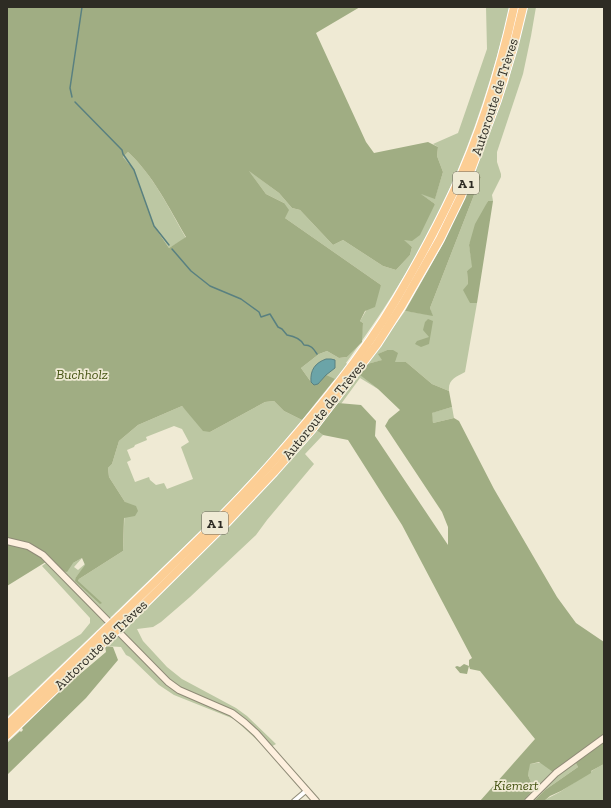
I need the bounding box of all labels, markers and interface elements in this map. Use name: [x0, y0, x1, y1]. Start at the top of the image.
street label: Autoroute de Trèves: [468, 36, 522, 158]
road number: A 1: [453, 172, 479, 194]
street label: Autoroute de Trèves: [279, 357, 369, 463]
park label: Buchholz: [56, 366, 108, 383]
road number: A 1: [202, 512, 228, 534]
street label: Autoroute de Trèves: [51, 596, 151, 694]
park label: Kiemert: [493, 777, 539, 794]

